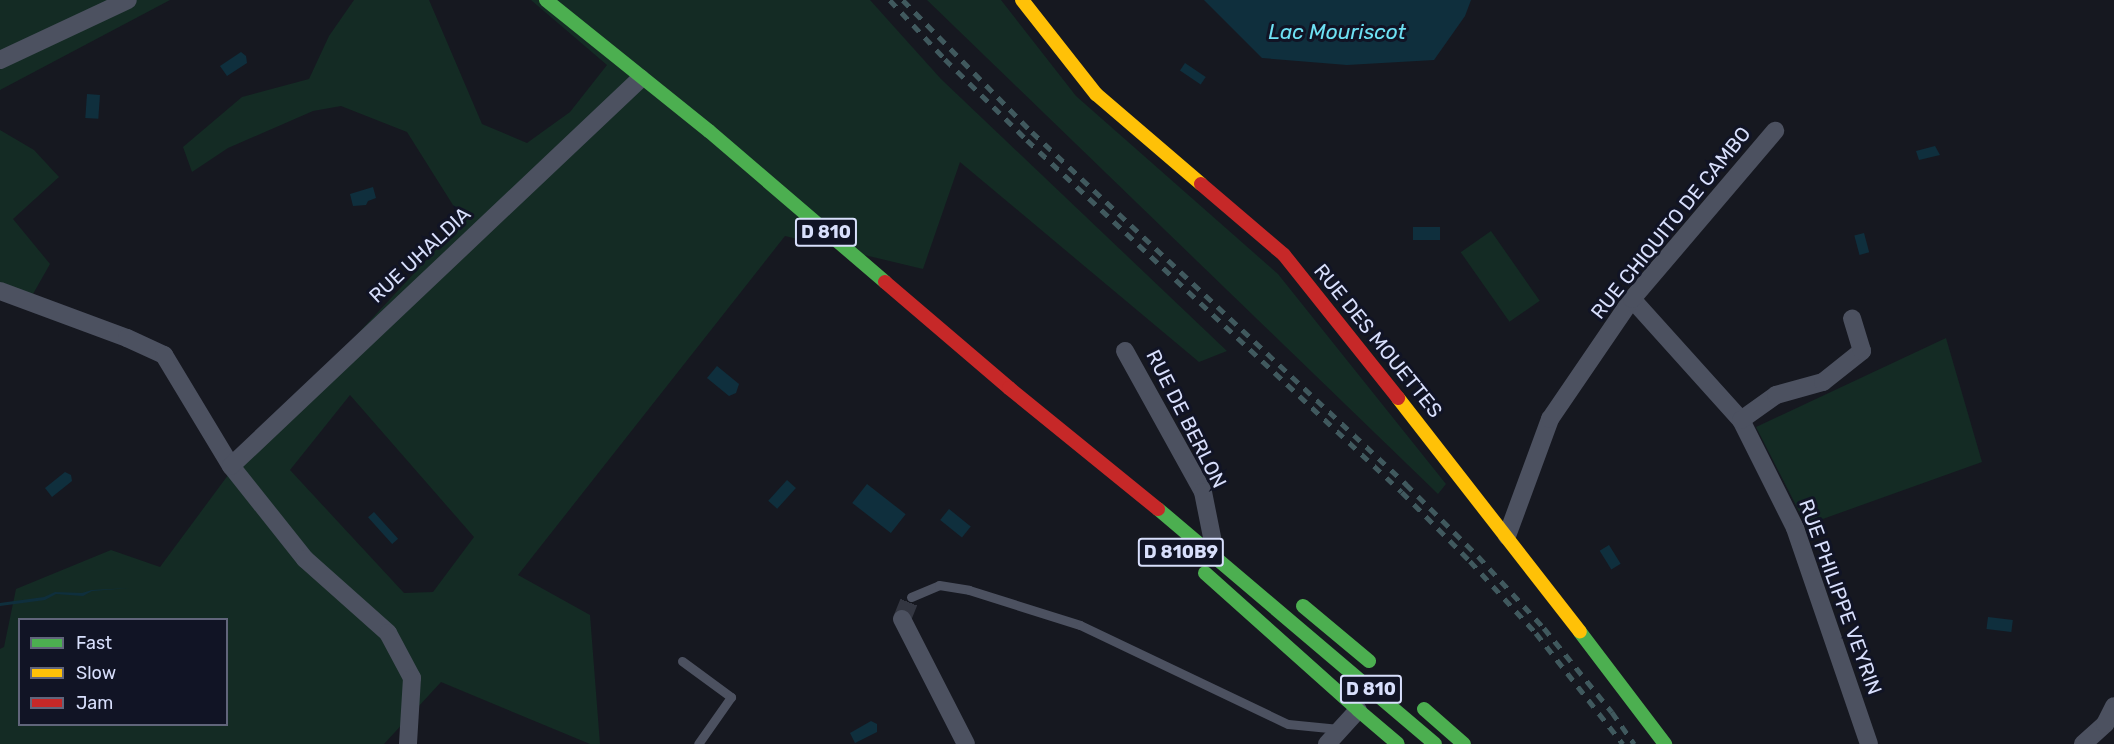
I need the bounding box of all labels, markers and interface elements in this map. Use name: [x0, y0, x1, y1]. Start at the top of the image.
water label: Lac Mouriscot: [1268, 19, 1406, 45]
street label: RUE CHIQUITO DE CAMBO: [1586, 122, 1756, 324]
street label: RUE UHALDIA: [364, 202, 476, 308]
road number: D 810: [794, 217, 858, 247]
street label: RUE DES MOUETTES: [1309, 259, 1447, 423]
street label: RUE DE BERLON: [1141, 346, 1231, 492]
street label: RUE PHILIPPE VEYRIN: [1793, 496, 1887, 698]
road number: D 810B9: [1138, 537, 1224, 567]
legend: [18, 618, 228, 726]
text: Fast: [76, 632, 112, 654]
text: Slow: [76, 662, 116, 684]
road number: D 810: [1340, 674, 1402, 704]
text: Jam: [76, 692, 113, 714]

